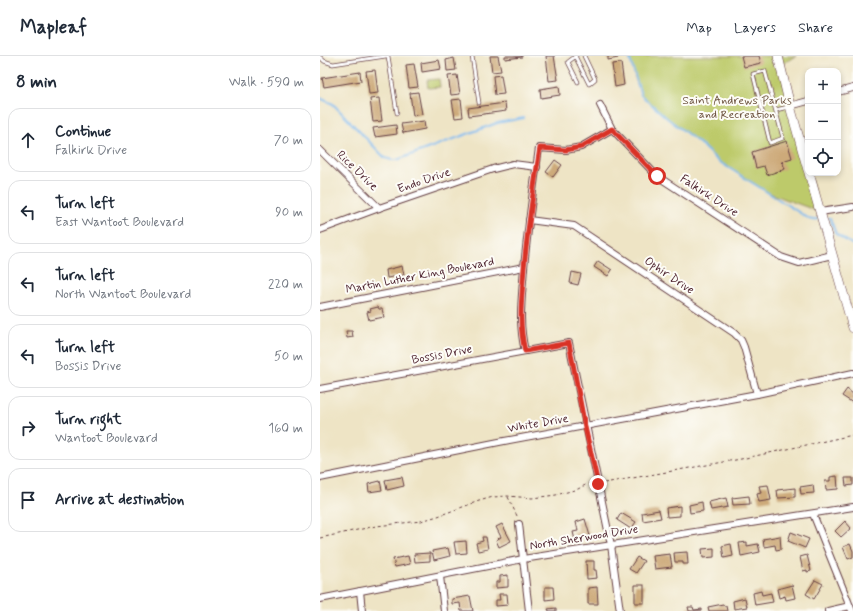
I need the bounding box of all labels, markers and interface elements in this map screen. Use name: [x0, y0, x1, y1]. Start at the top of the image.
text: Mapleaf: [20, 15, 87, 40]
text: Map: [686, 19, 712, 37]
text: Layers: [734, 19, 776, 37]
text: Share: [798, 19, 833, 37]
map controls: [805, 68, 841, 176]
button: +: [805, 68, 841, 104]
text: 8 min: [16, 71, 57, 93]
text: Walk · 590 m: [229, 74, 304, 91]
park label: Saint Andrews Parks and Recreation: [682, 93, 792, 123]
button: −: [805, 104, 841, 140]
text: Continue: [55, 122, 111, 142]
icon: ahead: [17, 129, 39, 151]
text: 70 m: [274, 132, 303, 149]
button: locate: [805, 140, 841, 176]
text: Falkirk Drive: [55, 142, 127, 159]
street label: Rice Drive: [333, 147, 381, 195]
street label: Endo Drive: [395, 164, 453, 198]
route start: [648, 167, 666, 185]
street label: Falkirk Drive: [677, 171, 741, 221]
text: Turn left: [55, 194, 115, 214]
icon: left: [17, 201, 39, 223]
text: 90 m: [275, 204, 303, 221]
text: East Wantoot Boulevard: [55, 214, 184, 231]
street label: Ophir Drive: [641, 253, 697, 299]
street label: Martin Luther King Boulevard: [344, 254, 496, 298]
text: Turn left: [55, 266, 115, 286]
icon: left: [17, 273, 39, 295]
text: 220 m: [268, 276, 303, 293]
text: North Wantoot Boulevard: [55, 286, 191, 303]
text: Turn left: [55, 338, 115, 358]
street label: Bossis Drive: [410, 341, 474, 369]
icon: left: [17, 345, 39, 367]
text: 50 m: [274, 348, 303, 365]
text: Bossis Drive: [55, 358, 121, 375]
text: Turn right: [55, 410, 122, 430]
street label: White Drive: [506, 411, 570, 437]
icon: right: [17, 417, 39, 439]
text: 160 m: [268, 420, 303, 437]
text: Wantoot Boulevard: [55, 430, 158, 447]
route end: [589, 475, 607, 493]
icon: arrive: [17, 489, 39, 511]
text: Arrive at destination: [55, 490, 184, 510]
street label: North Sherwood Drive: [529, 522, 639, 554]

